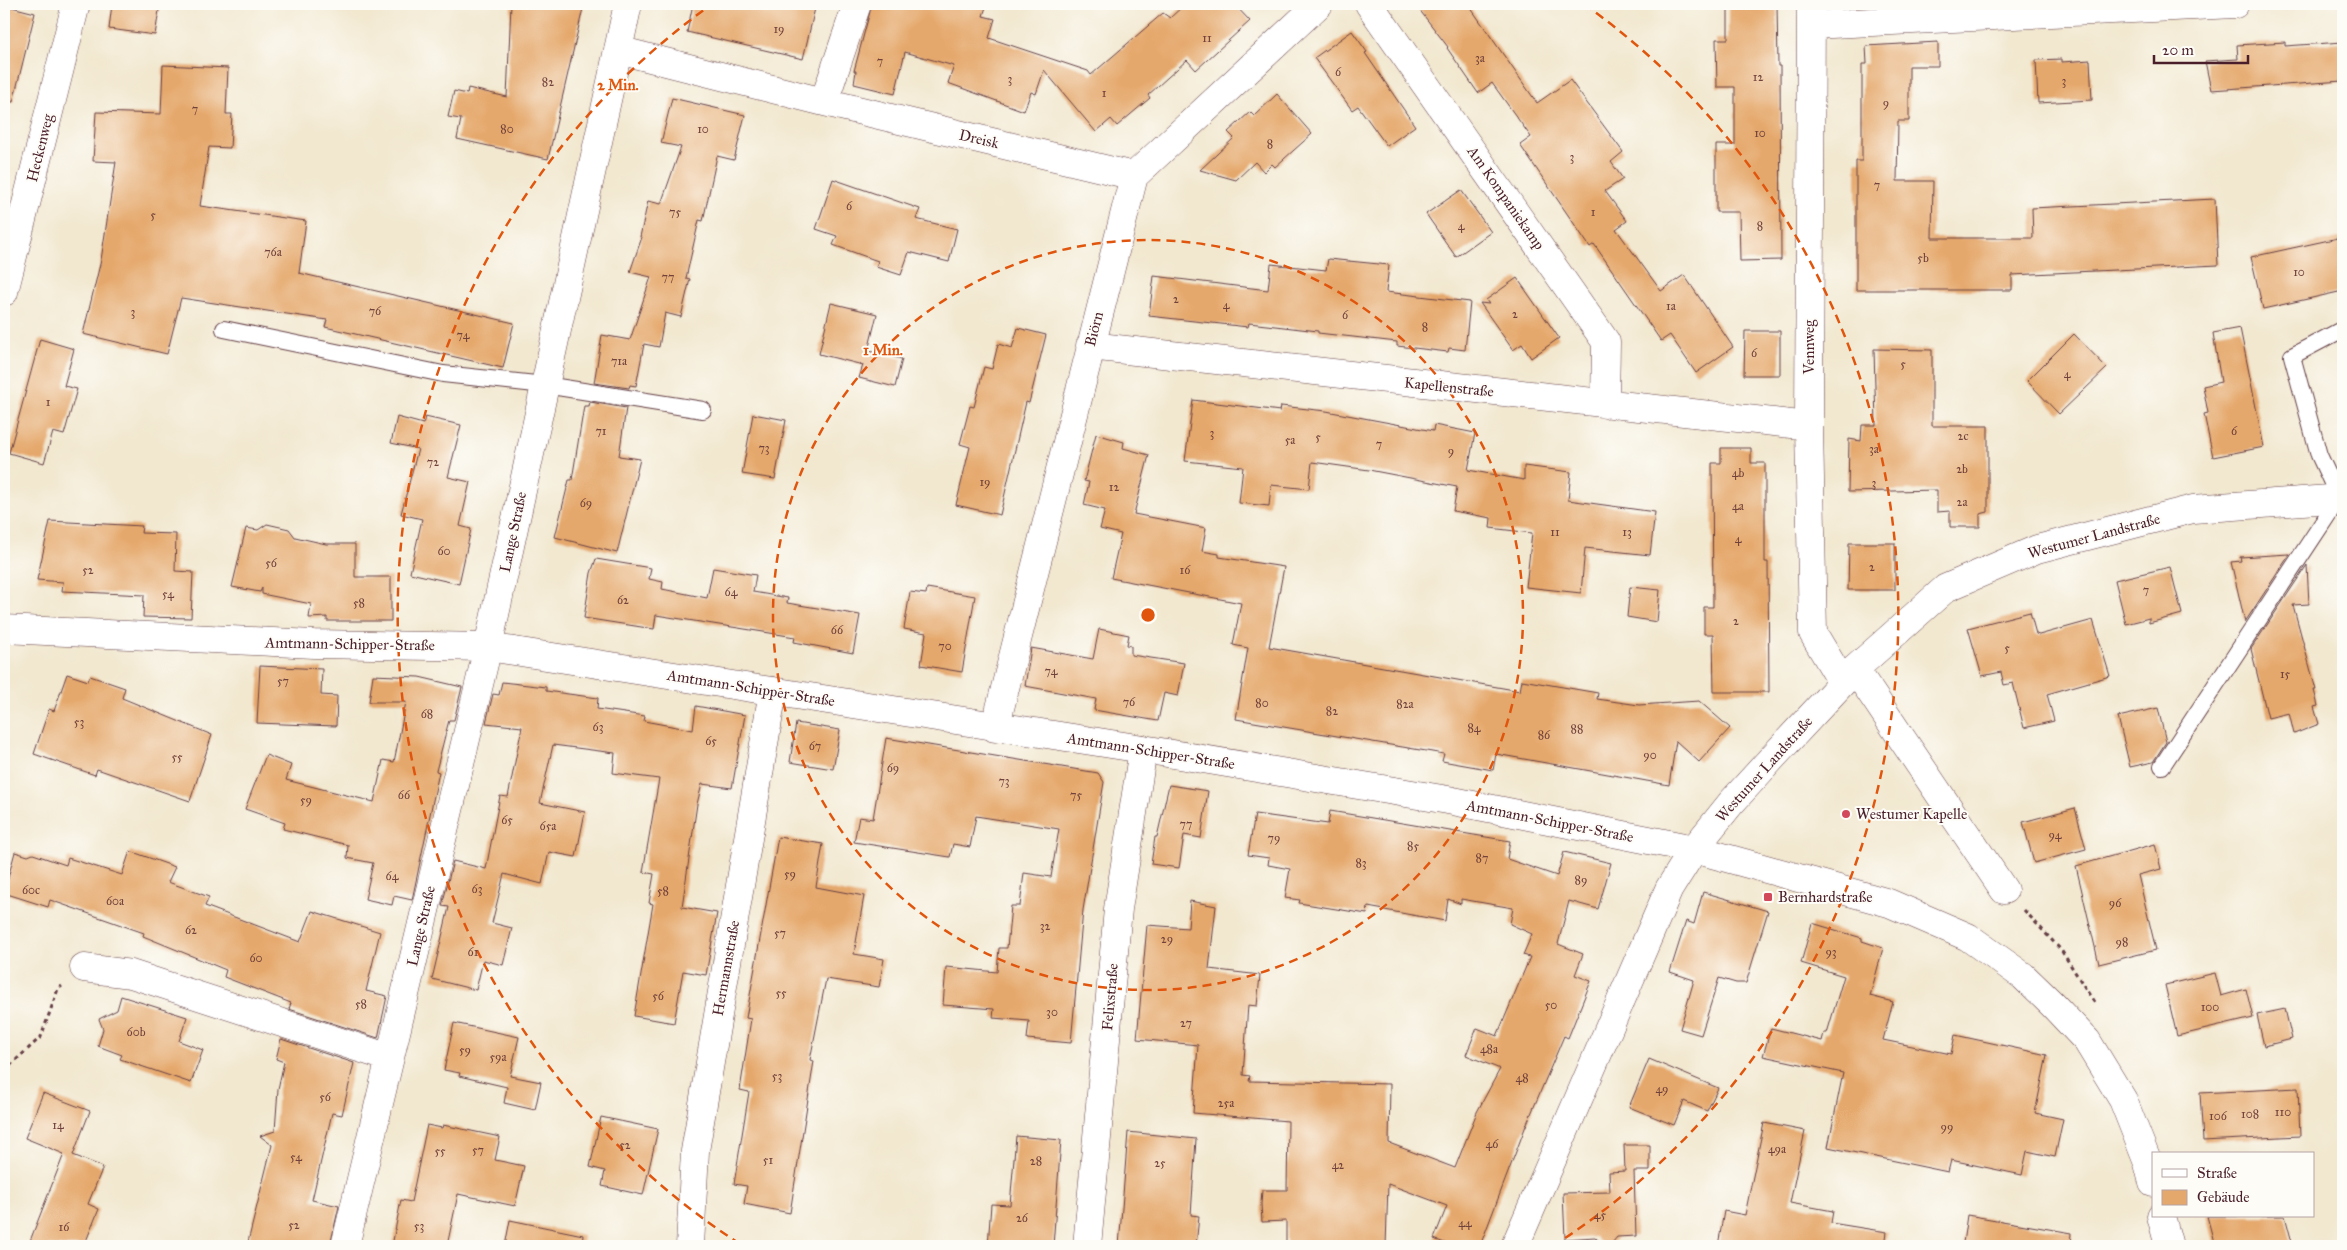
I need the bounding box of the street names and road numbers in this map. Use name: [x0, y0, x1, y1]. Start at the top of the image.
street label: Heckenweg: [23, 111, 57, 184]
street label: Dreisk: [957, 126, 1001, 152]
street label: Am Kompaniekamp: [1463, 142, 1548, 253]
street label: Biörn: [1081, 310, 1107, 348]
street label: Vennweg: [1800, 319, 1818, 375]
street label: Kapellenstraße: [1403, 373, 1495, 401]
street label: Lange Straße: [496, 490, 530, 574]
street label: Westumer Landstraße: [2026, 510, 2162, 562]
street label: Amtmann-Schipper-Straße: [264, 634, 435, 654]
street label: Amtmann-Schipper-Straße: [665, 666, 836, 710]
street label: Westumer Landstraße: [1712, 712, 1816, 826]
street label: Amtmann-Schipper-Straße: [1065, 729, 1236, 773]
street label: Amtmann-Schipper-Straße: [1464, 796, 1635, 846]
street label: Lange Straße: [403, 884, 439, 968]
street label: Hermannstraße: [709, 919, 743, 1017]
street label: Felixstraße: [1098, 963, 1122, 1031]

